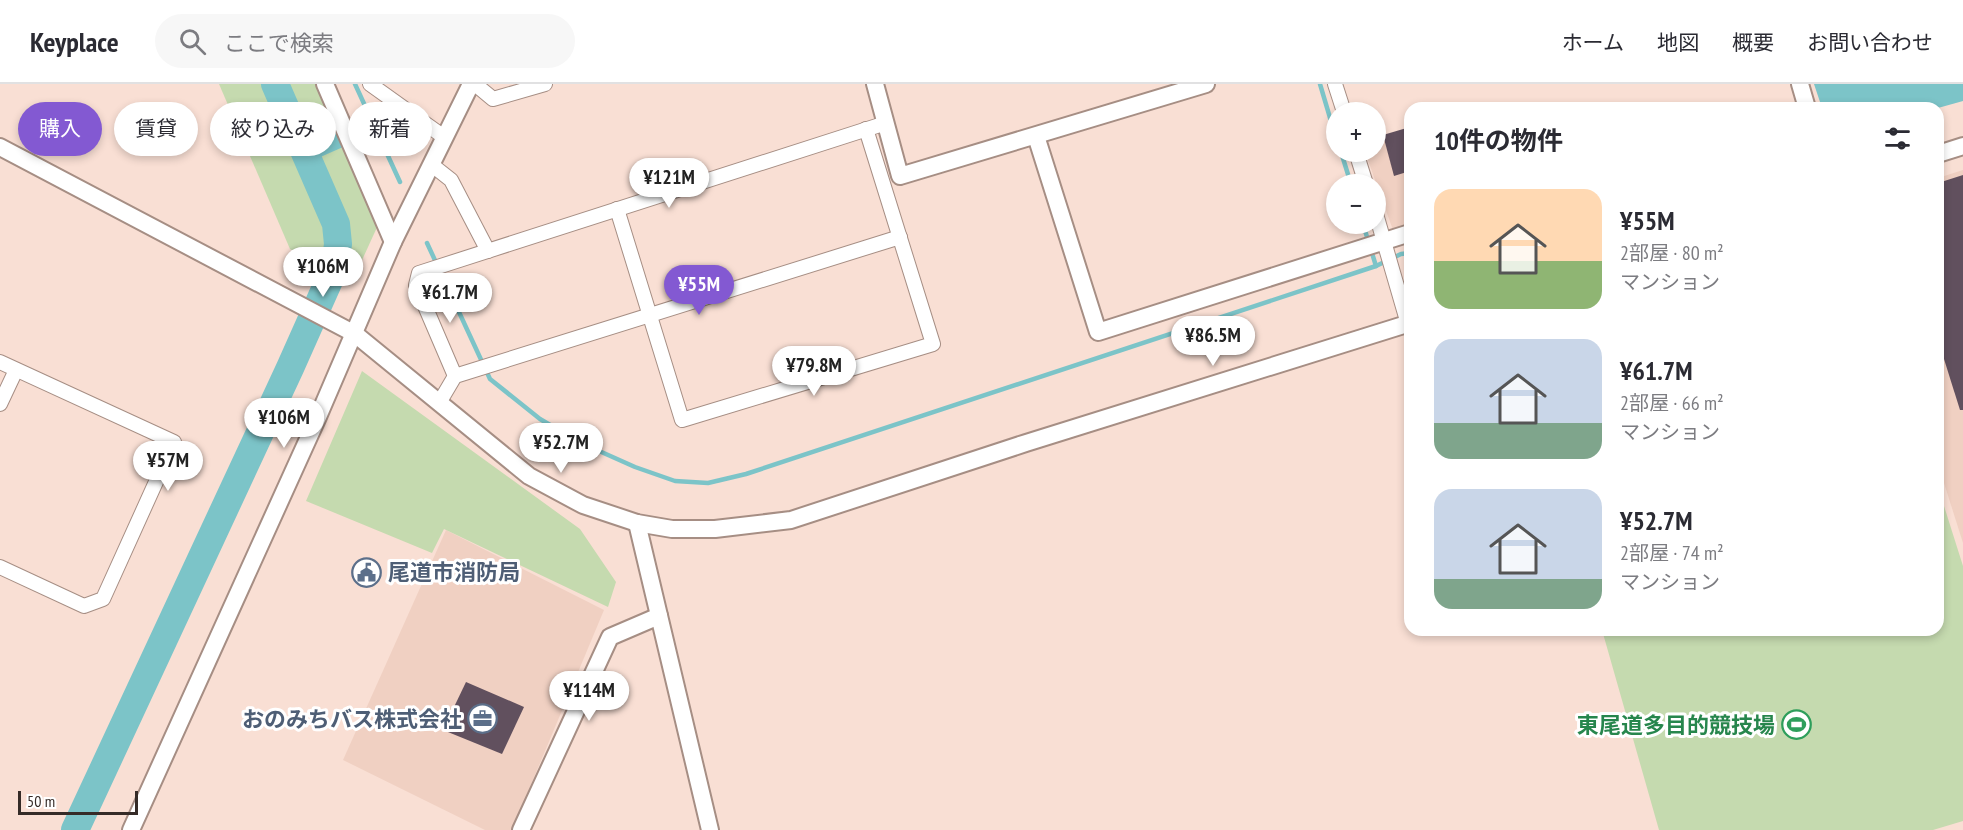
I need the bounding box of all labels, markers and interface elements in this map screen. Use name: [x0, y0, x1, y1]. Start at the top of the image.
search box: [155, 14, 575, 68]
text: Keyplace: [30, 23, 119, 60]
icon: search: [176, 25, 209, 58]
text: ここで検索: [224, 29, 334, 57]
text: ホーム: [1562, 29, 1624, 56]
text: 地図: [1657, 29, 1699, 56]
text: 概要: [1732, 29, 1774, 56]
text: お問い合わせ: [1807, 29, 1933, 56]
chip: 購入: [18, 102, 102, 156]
chip: 賃貸: [114, 102, 198, 156]
chip: 絞り込み: [210, 102, 336, 156]
chip: 新着: [348, 102, 432, 156]
map controls: [1326, 102, 1386, 234]
button: +: [1326, 102, 1386, 162]
icon: filters: [1881, 122, 1914, 155]
text: 10件の物件: [1434, 124, 1563, 157]
pin: ¥121M: [627, 158, 711, 209]
text: ¥121M: [643, 164, 695, 190]
button: −: [1326, 174, 1386, 234]
text: ¥55M: [1620, 204, 1675, 237]
icon: home: [1482, 213, 1554, 285]
text: 2部屋 · 80 m²: [1620, 240, 1724, 266]
pin: ¥106M: [281, 247, 365, 298]
text: ¥106M: [297, 253, 349, 279]
pin: ¥55M: [663, 265, 735, 316]
text: マンション: [1620, 269, 1720, 295]
text: ¥55M: [678, 271, 720, 297]
pin: ¥61.7M: [401, 273, 499, 324]
text: ¥61.7M: [422, 279, 478, 305]
pin: ¥86.5M: [1164, 316, 1262, 367]
text: ¥86.5M: [1185, 322, 1241, 348]
pin: ¥79.8M: [765, 346, 863, 397]
text: ¥79.8M: [786, 352, 842, 378]
text: ¥61.7M: [1620, 354, 1693, 387]
icon: home: [1482, 363, 1554, 435]
text: 2部屋 · 66 m²: [1620, 390, 1724, 416]
pin: ¥106M: [242, 398, 326, 449]
text: ¥106M: [258, 404, 310, 430]
text: マンション: [1620, 419, 1720, 445]
pin: ¥52.7M: [512, 423, 610, 474]
text: ¥52.7M: [533, 429, 589, 455]
pin: ¥57M: [132, 441, 204, 492]
text: ¥57M: [147, 447, 189, 473]
text: ¥52.7M: [1620, 504, 1693, 537]
icon: home: [1482, 513, 1554, 585]
text: 2部屋 · 74 m²: [1620, 540, 1724, 566]
public building icon: 尾道市消防局: [351, 556, 383, 588]
place label: 尾道市消防局: [388, 558, 520, 586]
text: マンション: [1620, 569, 1720, 595]
pin: ¥114M: [547, 671, 631, 722]
text: ¥114M: [563, 677, 615, 703]
office icon: おのみちバス株式会社: [467, 703, 499, 735]
place label: おのみちバス株式会社: [242, 705, 462, 733]
sports icon: 東尾道多目的競技場: [1780, 709, 1812, 741]
place label: 東尾道多目的競技場: [1577, 711, 1775, 739]
scale bar: [18, 788, 138, 816]
text: 50 m: [27, 791, 55, 811]

